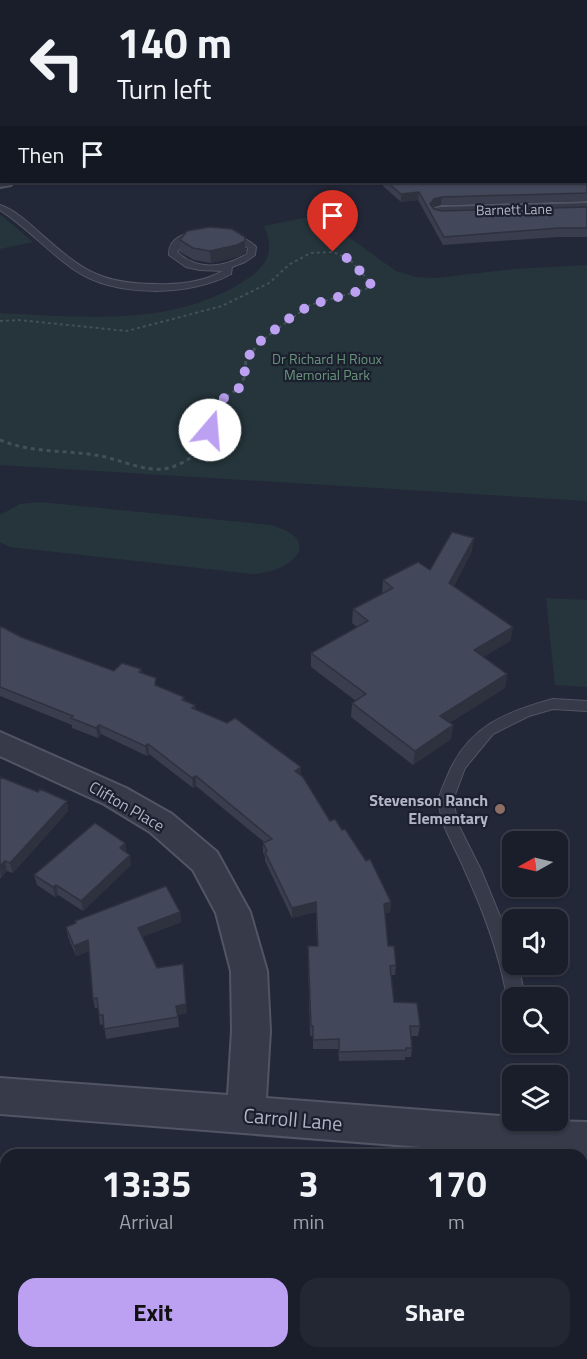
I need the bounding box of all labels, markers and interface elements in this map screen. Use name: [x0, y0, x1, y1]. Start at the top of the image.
text: 140 m: [117, 10, 232, 74]
icon: left: [18, 24, 96, 102]
text: Turn left: [117, 68, 211, 109]
text: Then: [18, 138, 64, 172]
icon: arrive: [76, 138, 109, 171]
pin: [307, 190, 358, 252]
street label: Barnett Lane: [476, 198, 552, 220]
icon: arrive: [316, 199, 349, 232]
park label: Dr Richard H Rioux Memorial Park: [272, 348, 383, 385]
position arrow: [178, 398, 242, 462]
street label: Clifton Place: [85, 775, 169, 837]
place label: Stevenson Ranch Elementary: [369, 788, 488, 830]
marker: Stevenson Ranch Elementary: [493, 802, 507, 816]
north arrow: [502, 831, 568, 897]
map controls: [502, 831, 568, 1131]
button: sound: [502, 909, 568, 975]
button: search: [502, 987, 568, 1053]
button: layers: [502, 1065, 568, 1131]
street label: Carroll Lane: [242, 1099, 344, 1139]
text: 13:35: [101, 1156, 191, 1211]
text: 3: [299, 1156, 319, 1211]
text: 170: [426, 1156, 487, 1211]
text: Arrival: [119, 1206, 174, 1237]
text: min: [293, 1206, 325, 1237]
text: m: [448, 1206, 465, 1237]
button: Exit: [18, 1278, 288, 1347]
button: Share: [300, 1278, 570, 1347]

